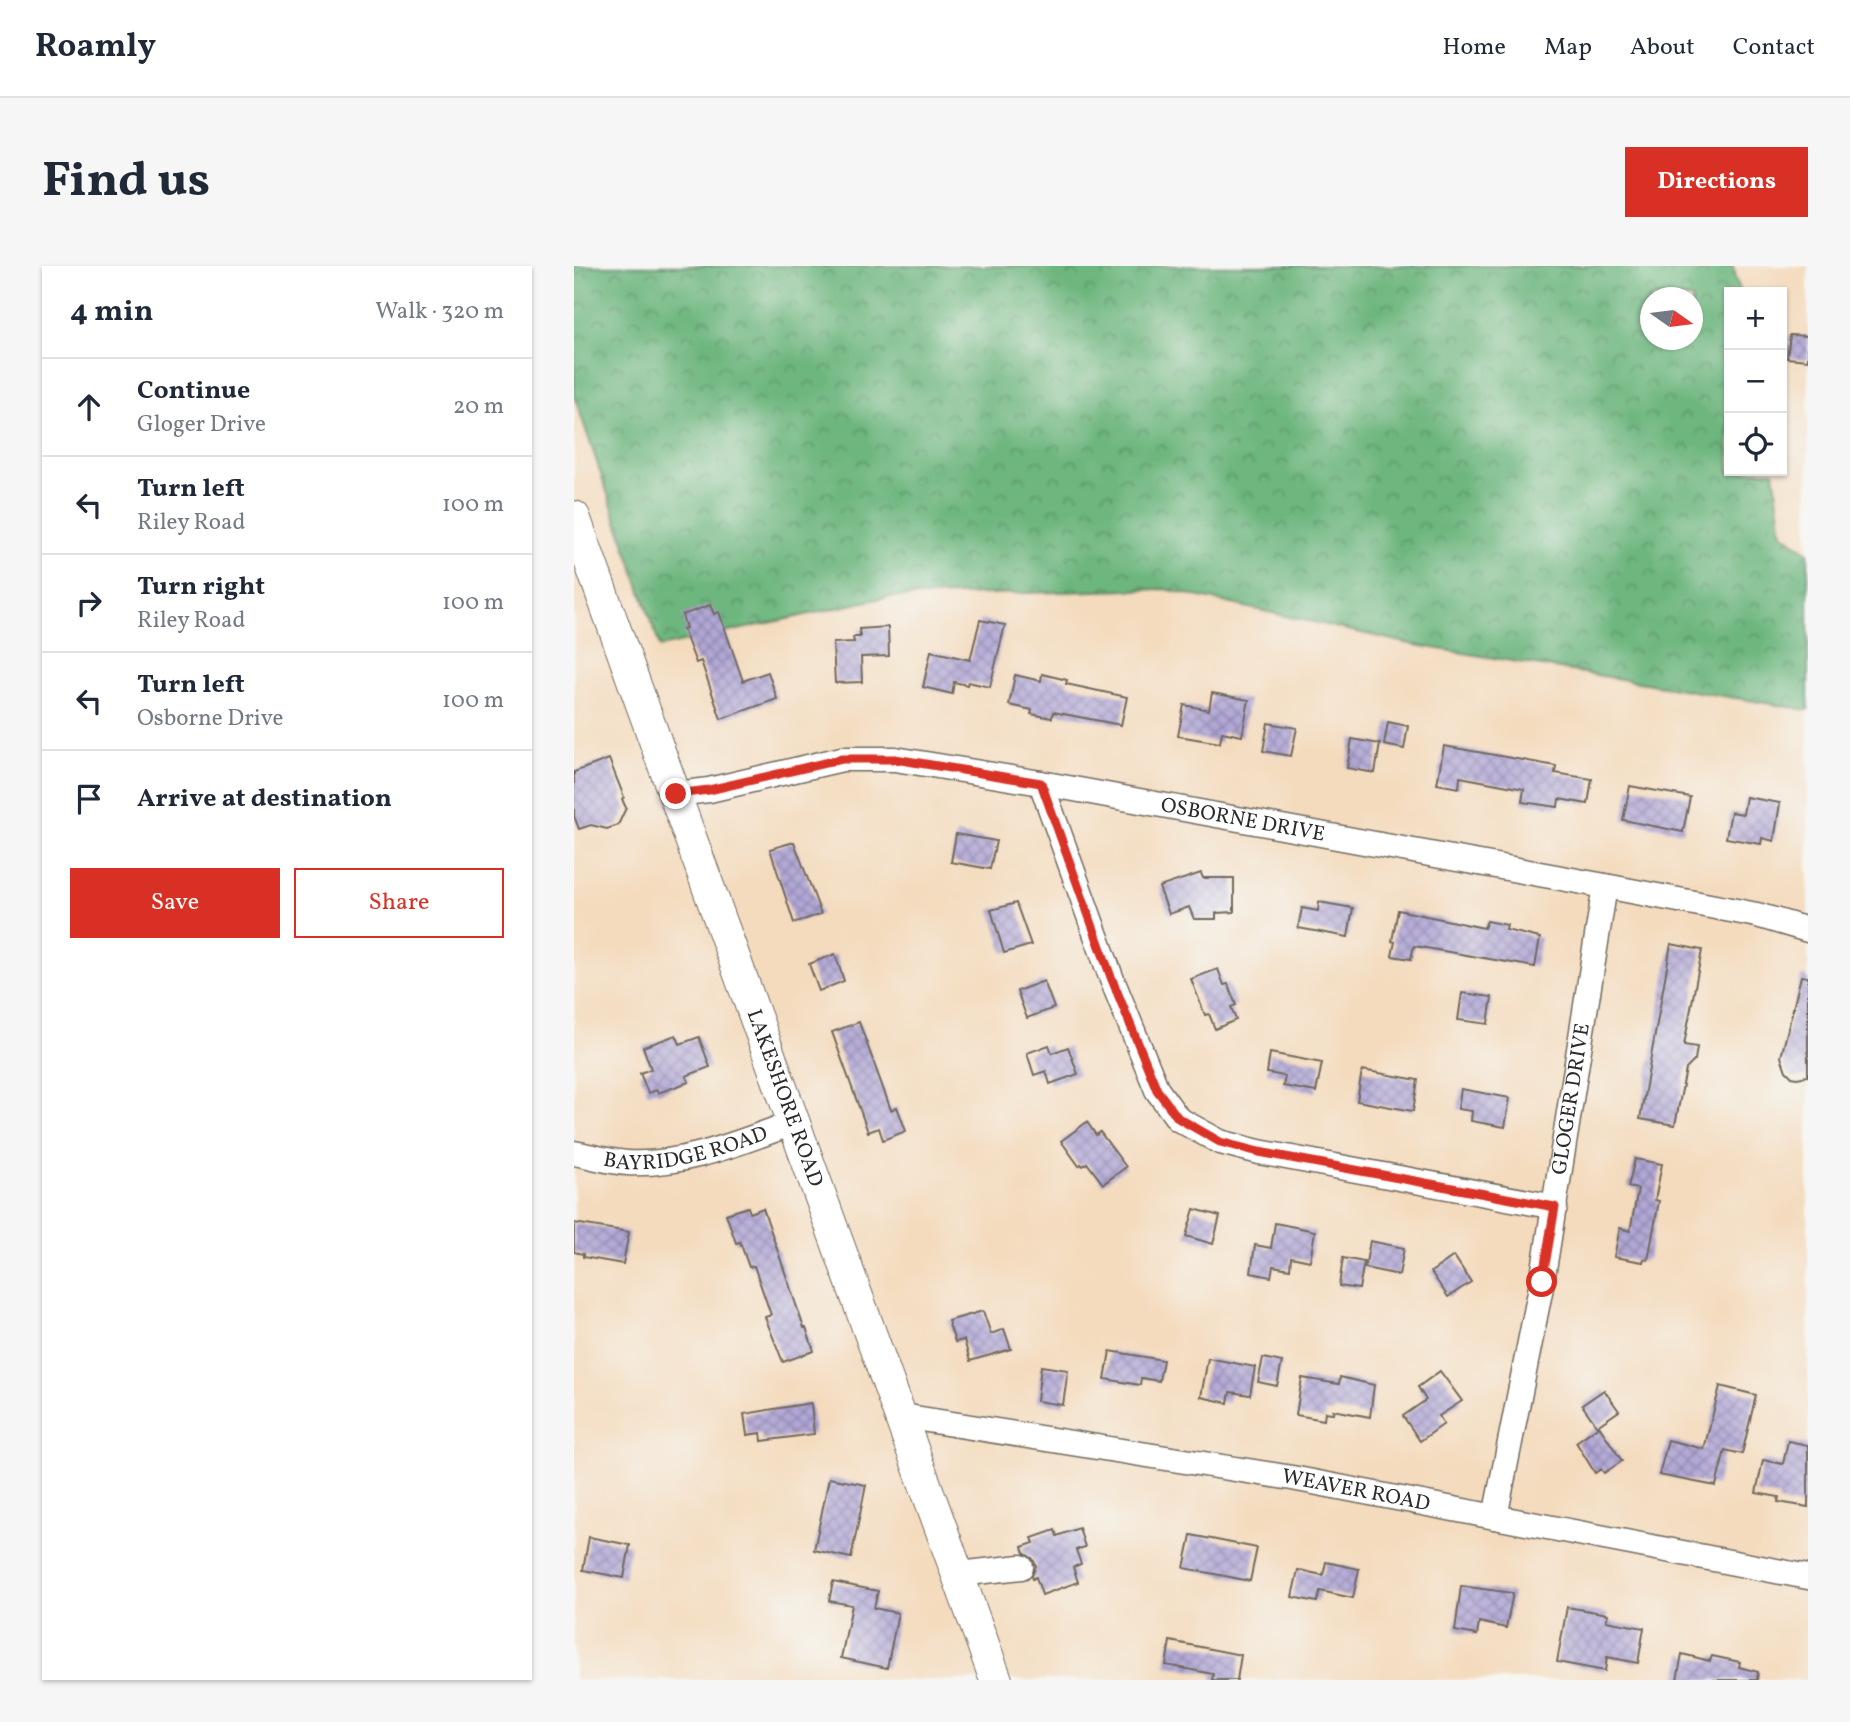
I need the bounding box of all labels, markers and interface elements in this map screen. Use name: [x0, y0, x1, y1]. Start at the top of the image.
text: Roamly: [35, 25, 156, 71]
text: Home: [1442, 31, 1506, 65]
text: Map: [1544, 31, 1592, 65]
text: About: [1630, 31, 1695, 65]
text: Contact: [1733, 31, 1815, 65]
button: Directions: [1625, 147, 1808, 217]
text: Find us: [42, 148, 210, 217]
north arrow: [1640, 287, 1703, 350]
map controls: [1724, 287, 1787, 476]
button: +: [1724, 287, 1787, 350]
text: 4 min: [70, 291, 154, 333]
text: Walk · 320 m: [375, 296, 504, 328]
button: −: [1724, 350, 1787, 413]
text: Continue: [137, 373, 250, 409]
icon: ahead: [70, 388, 108, 426]
text: 20 m: [453, 391, 504, 423]
text: Gloger Drive: [137, 409, 266, 441]
button: locate: [1724, 413, 1787, 476]
text: Turn left: [137, 471, 245, 507]
icon: left: [70, 486, 108, 524]
text: 100 m: [442, 489, 504, 521]
text: Riley Road: [137, 507, 246, 539]
text: Turn right: [137, 569, 265, 605]
icon: right: [70, 584, 108, 622]
text: 100 m: [442, 587, 504, 619]
text: Riley Road: [137, 605, 246, 637]
text: Turn left: [137, 667, 245, 703]
icon: left: [70, 682, 108, 720]
text: 100 m: [442, 685, 504, 717]
text: Osborne Drive: [137, 703, 284, 735]
route end: [660, 778, 691, 809]
icon: arrive: [70, 780, 108, 818]
text: Arrive at destination: [137, 781, 392, 817]
street label: OSBORNE DRIVE: [1158, 791, 1327, 849]
button: Save: [70, 868, 280, 938]
button: Share: [294, 868, 504, 938]
street label: LAKESHORE ROAD: [739, 1005, 830, 1191]
street label: GLOGER DRIVE: [1545, 1021, 1597, 1177]
street label: BAYRIDGE ROAD: [601, 1119, 772, 1178]
route start: [1526, 1266, 1557, 1297]
street label: WEAVER ROAD: [1279, 1462, 1432, 1519]

